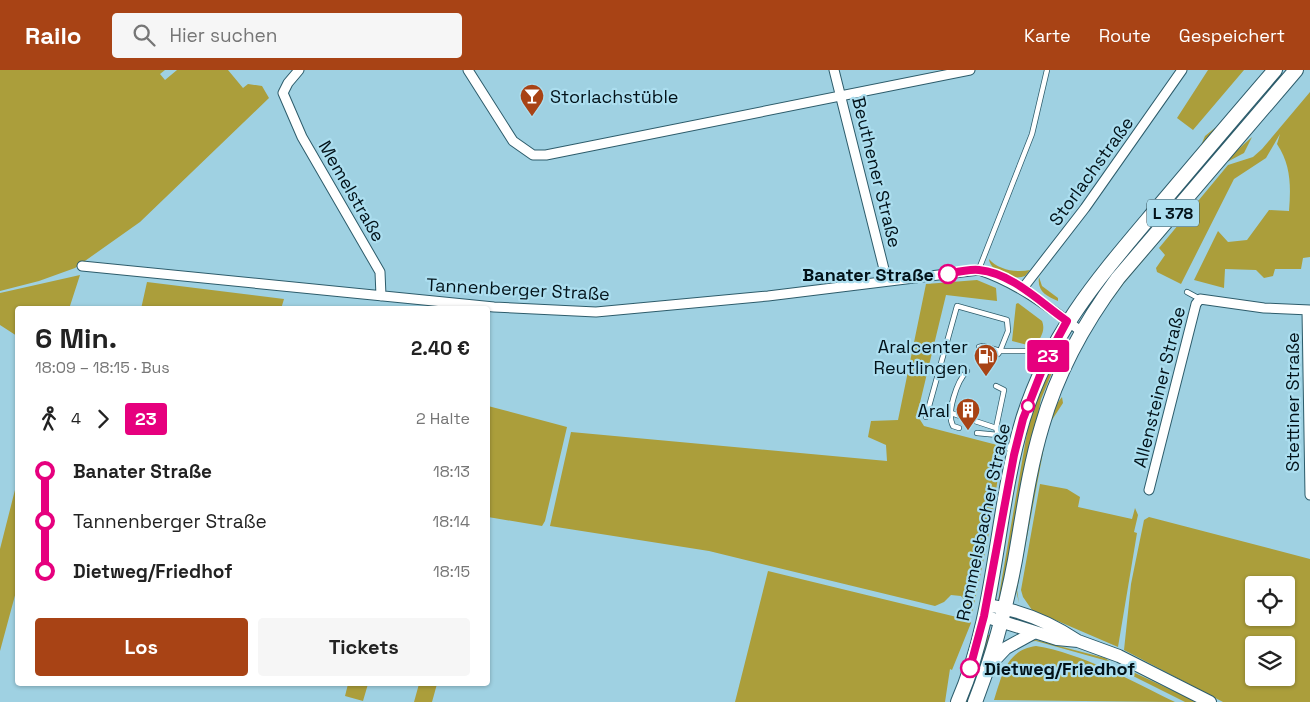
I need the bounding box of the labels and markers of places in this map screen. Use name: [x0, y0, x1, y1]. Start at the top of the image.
bar icon: Storlachstüble: [519, 83, 545, 117]
place label: Storlachstüble: [550, 85, 678, 108]
place label: Banater Straße: [802, 263, 934, 286]
marker: Banater Straße: [938, 264, 958, 284]
place label: Aralcenter Reutlingen: [874, 335, 968, 379]
fuel station icon: Aralcenter Reutlingen: [973, 343, 999, 377]
building icon: Aral: [955, 397, 981, 431]
place label: Aral: [917, 399, 950, 422]
unlabelled marker: [1021, 399, 1035, 413]
place label: Dietweg/Friedhof: [984, 657, 1135, 680]
marker: Dietweg/Friedhof: [960, 658, 980, 678]

